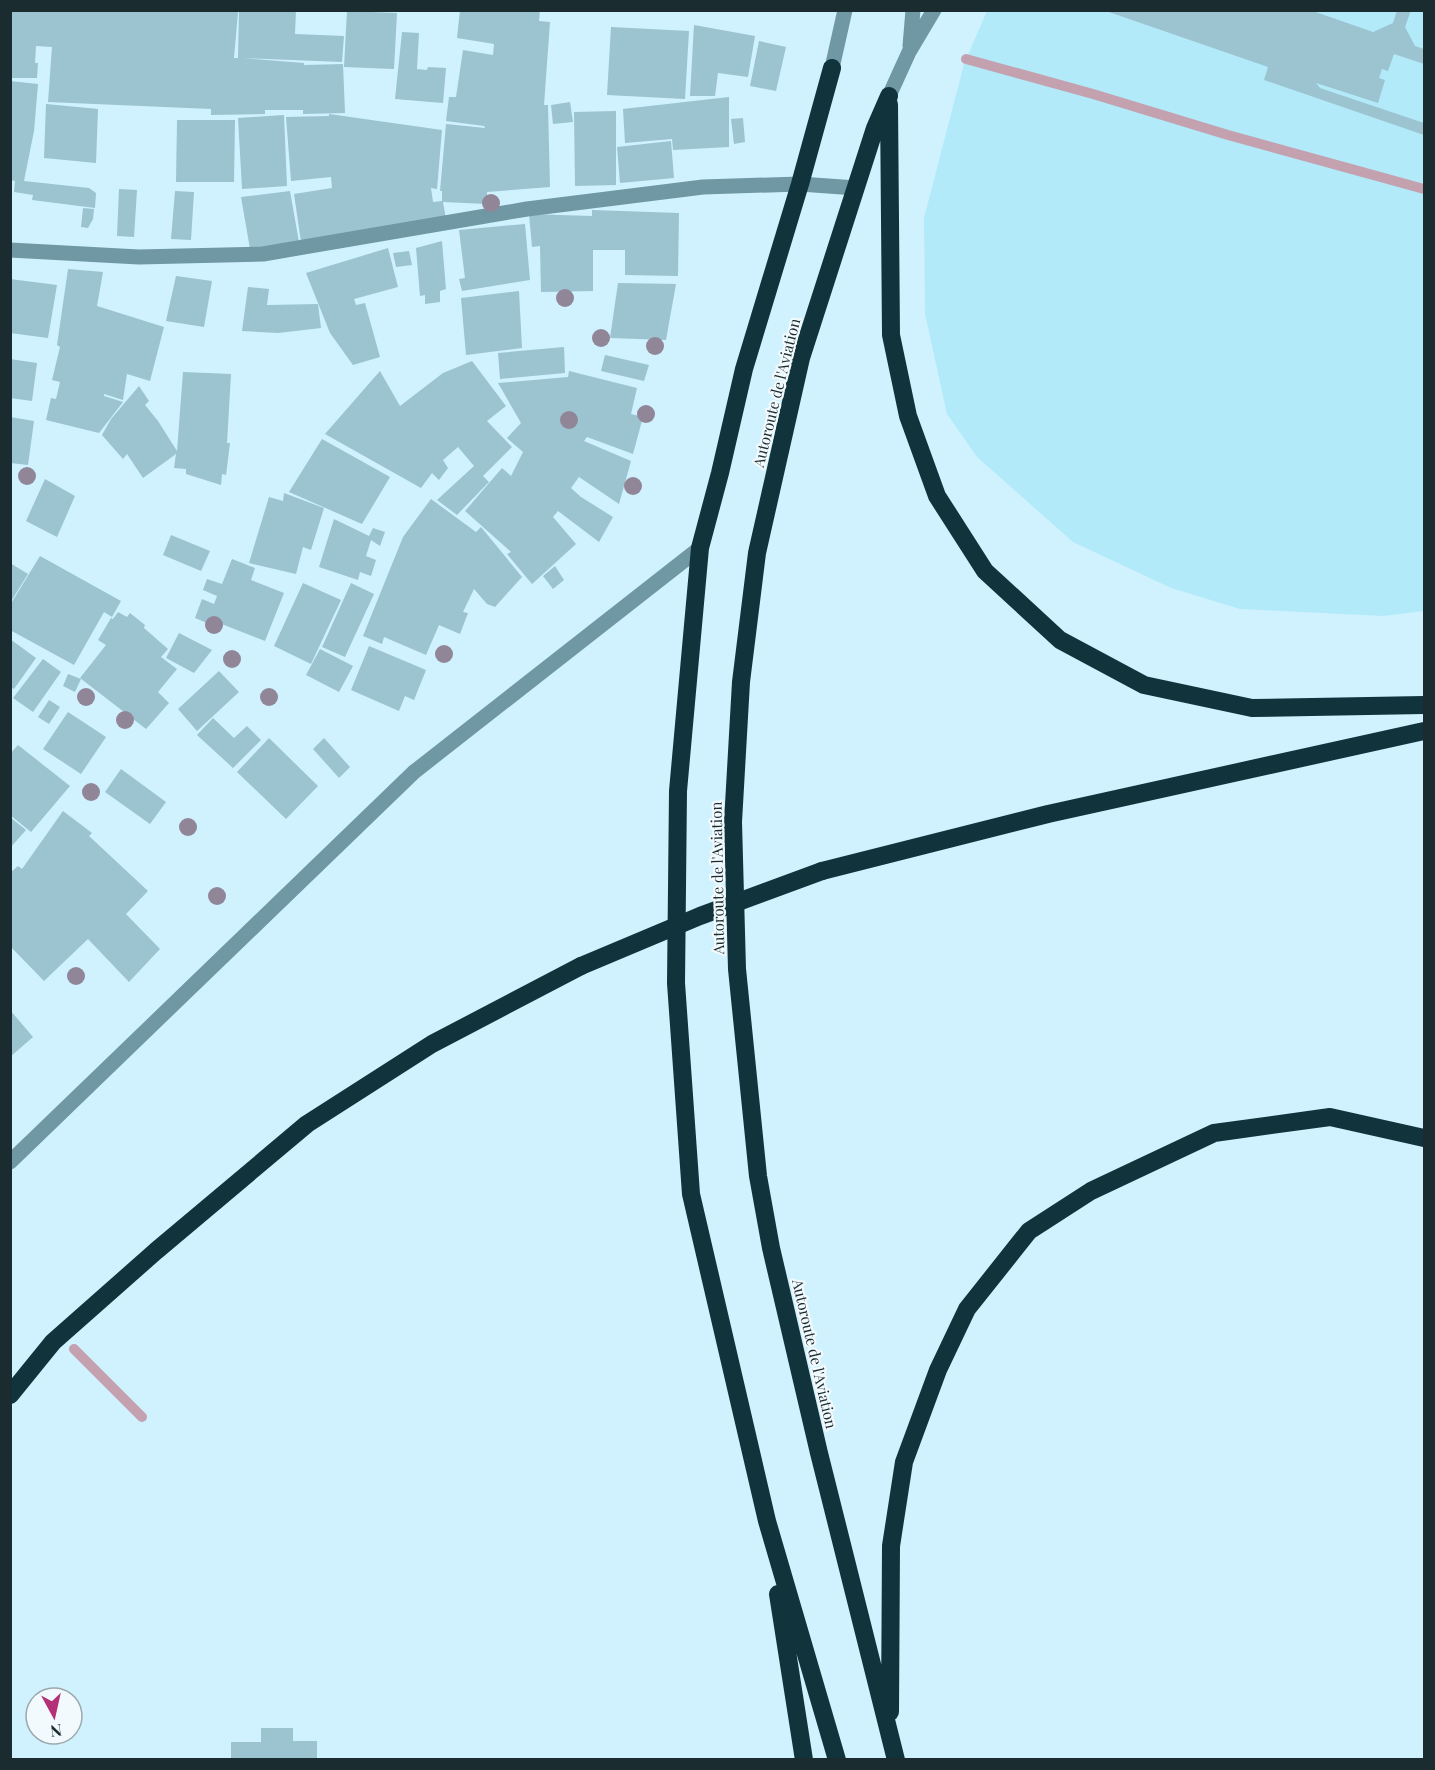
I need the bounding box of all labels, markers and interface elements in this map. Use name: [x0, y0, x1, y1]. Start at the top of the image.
street label: Autoroute de l'Aviation: [748, 316, 804, 470]
street label: Autoroute de l'Aviation: [706, 801, 728, 956]
street label: Autoroute de l'Aviation: [788, 1276, 842, 1430]
north arrow: [24, 1686, 84, 1746]
text: N: [49, 1720, 63, 1743]

